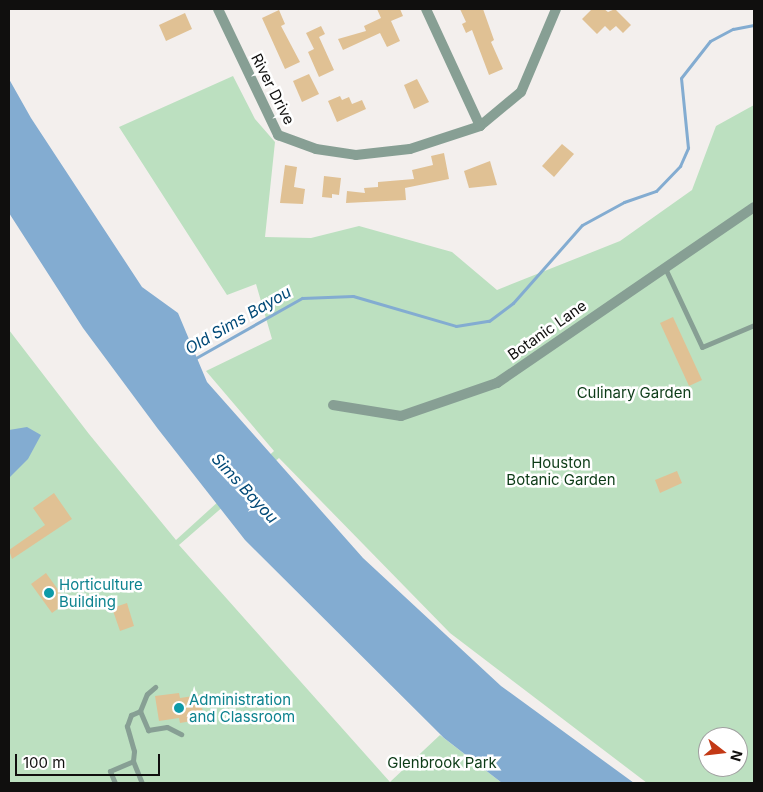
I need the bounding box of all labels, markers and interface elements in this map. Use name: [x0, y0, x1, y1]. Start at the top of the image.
street label: River Drive: [247, 50, 299, 128]
water label: Old Sims Bayou: [182, 282, 294, 358]
street label: Botanic Lane: [504, 296, 590, 364]
park label: Culinary Garden: [577, 384, 691, 402]
water label: Sims Bayou: [208, 449, 282, 527]
park label: Houston Botanic Garden: [506, 453, 616, 488]
place label: Horticulture Building: [59, 575, 143, 610]
marker: Horticulture Building: [43, 587, 55, 599]
place label: Administration and Classroom: [189, 690, 295, 725]
marker: Administration and Classroom: [173, 702, 185, 714]
north arrow: [698, 727, 748, 777]
scale bar: [18, 744, 162, 776]
text: N: [727, 749, 747, 763]
text: 100 m: [23, 753, 65, 772]
park label: Glenbrook Park: [387, 754, 497, 772]

